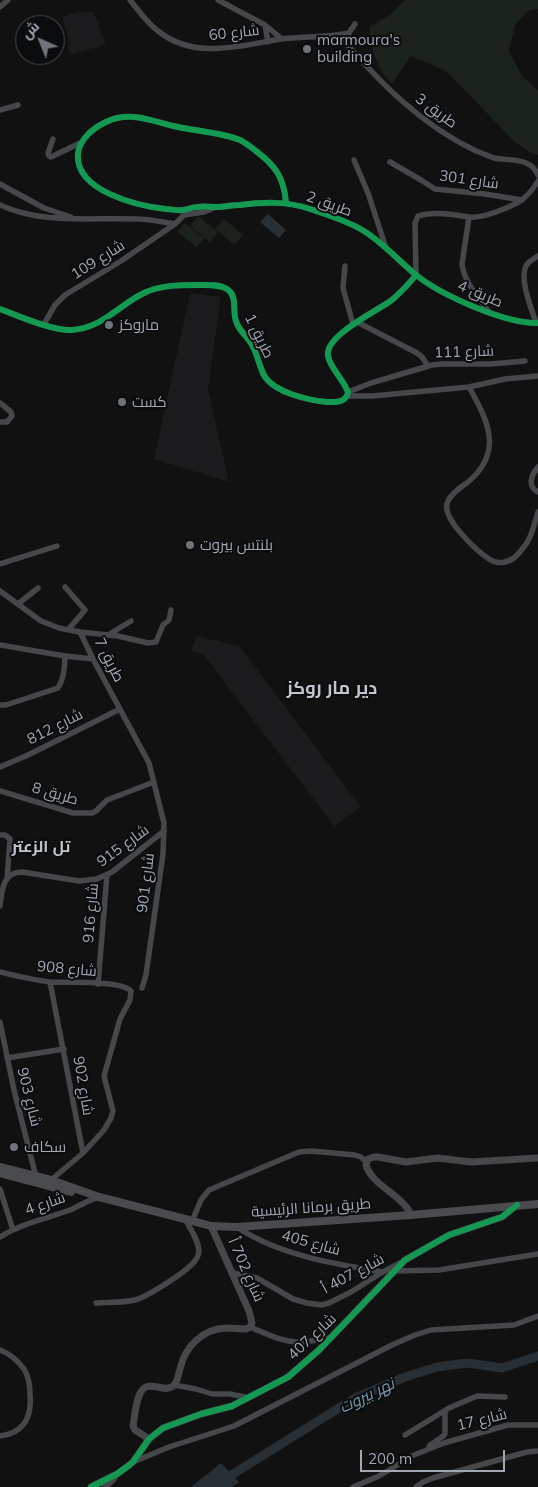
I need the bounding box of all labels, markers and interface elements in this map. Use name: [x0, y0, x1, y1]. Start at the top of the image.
north arrow: [15, 15, 65, 65]
text: ش: [18, 17, 43, 43]
street label: شارع 60: [208, 21, 260, 45]
place label: marmoura's building: [317, 31, 400, 66]
marker: marmoura's building: [301, 43, 313, 55]
street label: طريق 3: [412, 90, 460, 132]
street label: شارع 301: [438, 167, 500, 193]
street label: طريق 2: [304, 187, 354, 221]
street label: شارع 109: [68, 236, 128, 284]
street label: طريق 4: [455, 276, 505, 312]
street label: طريق 1: [241, 311, 277, 361]
place label: ماروكز: [119, 316, 159, 334]
marker: ماروكز: [103, 319, 115, 331]
street label: شارع 111: [434, 342, 494, 362]
place label: كست: [132, 393, 167, 411]
marker: كست: [116, 396, 128, 408]
place label: بلنتس بيروت: [200, 536, 273, 554]
marker: بلنتس بيروت: [184, 539, 196, 551]
street label: 7 طريق: [90, 635, 128, 685]
district label: دير مار روكز: [287, 678, 377, 700]
street label: شارع 812: [24, 705, 86, 749]
street label: طريق 8: [30, 779, 80, 809]
street label: شارع 915: [93, 821, 153, 871]
district label: تل الزعتر: [12, 837, 70, 857]
street label: شارع 901: [133, 852, 159, 914]
street label: شارع 916: [79, 882, 103, 944]
street label: شارع 908: [36, 957, 98, 981]
street label: شارع 902: [69, 1055, 97, 1117]
street label: شارع 903: [13, 1066, 45, 1128]
place label: سكاف: [24, 1138, 66, 1156]
marker: سكاف: [8, 1141, 20, 1153]
street label: شارع 4: [22, 1189, 68, 1219]
street label: طريق برمانا الرئيسية: [250, 1195, 372, 1221]
street label: شارع 405: [280, 1227, 342, 1259]
street label: شارع 702 أ: [224, 1235, 268, 1305]
street label: شارع 407 أ: [319, 1250, 387, 1298]
street label: شارع 407: [284, 1310, 340, 1364]
water label: نهر بيروت: [336, 1374, 398, 1418]
street label: شارع 17: [455, 1405, 509, 1435]
scale bar: [363, 1440, 508, 1472]
text: 200 m: [368, 1449, 412, 1468]

